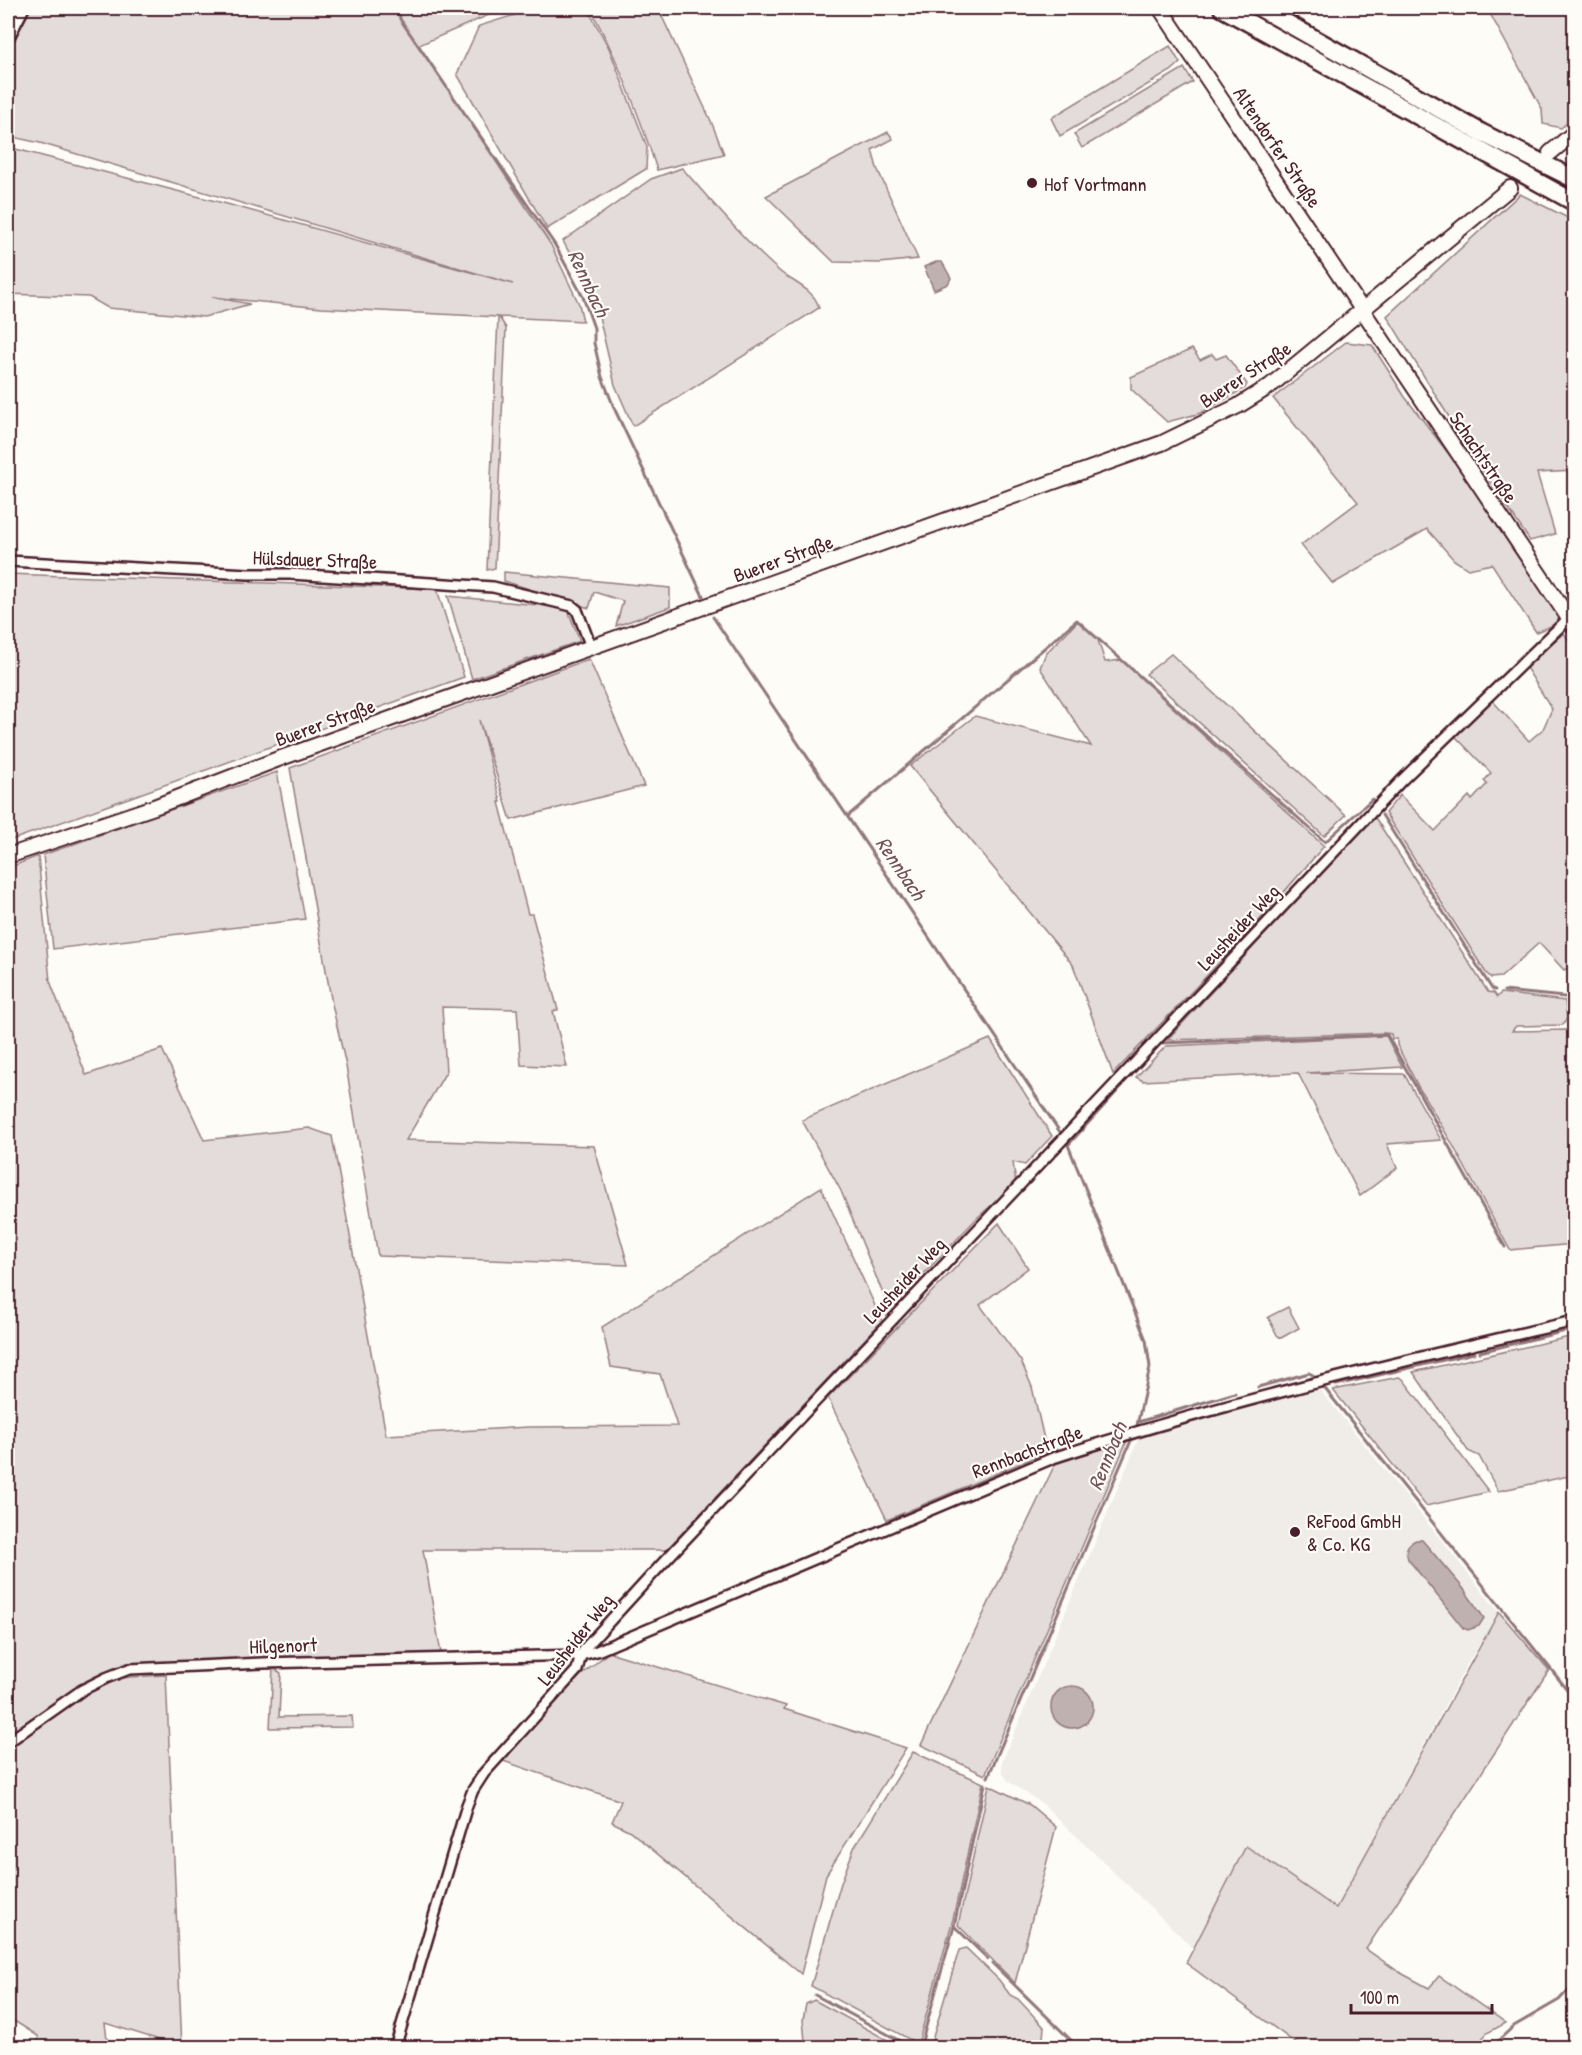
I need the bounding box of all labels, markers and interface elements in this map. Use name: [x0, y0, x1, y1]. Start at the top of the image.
street label: Altendorfer Straße: [1228, 81, 1328, 213]
place label: Hof Vortmann: [1044, 170, 1147, 197]
marker: Hof Vortmann: [1025, 176, 1039, 190]
water label: Rennbach: [561, 245, 618, 322]
street label: Buerer Straße: [1194, 334, 1296, 414]
street label: Schachtstraße: [1443, 406, 1525, 508]
street label: Buerer Straße: [729, 527, 837, 589]
street label: Hülsdauer Straße: [252, 543, 378, 575]
street label: Buerer Straße: [271, 691, 379, 753]
water label: Rennbach: [869, 831, 933, 906]
street label: Leusheider Weg: [1191, 878, 1285, 976]
street label: Leusheider Weg: [857, 1231, 951, 1329]
water label: Rennbach: [1080, 1417, 1134, 1494]
street label: Rennbachstraße: [968, 1418, 1086, 1484]
place label: ReFood GmbH & Co. KG: [1307, 1507, 1401, 1557]
marker: ReFood GmbH & Co. KG: [1288, 1525, 1302, 1539]
street label: Leusheider Weg: [531, 1588, 619, 1690]
street label: Hilgenort: [249, 1630, 318, 1660]
scale bar: [1351, 1977, 1492, 2015]
text: 100 m: [1360, 1985, 1399, 2010]

